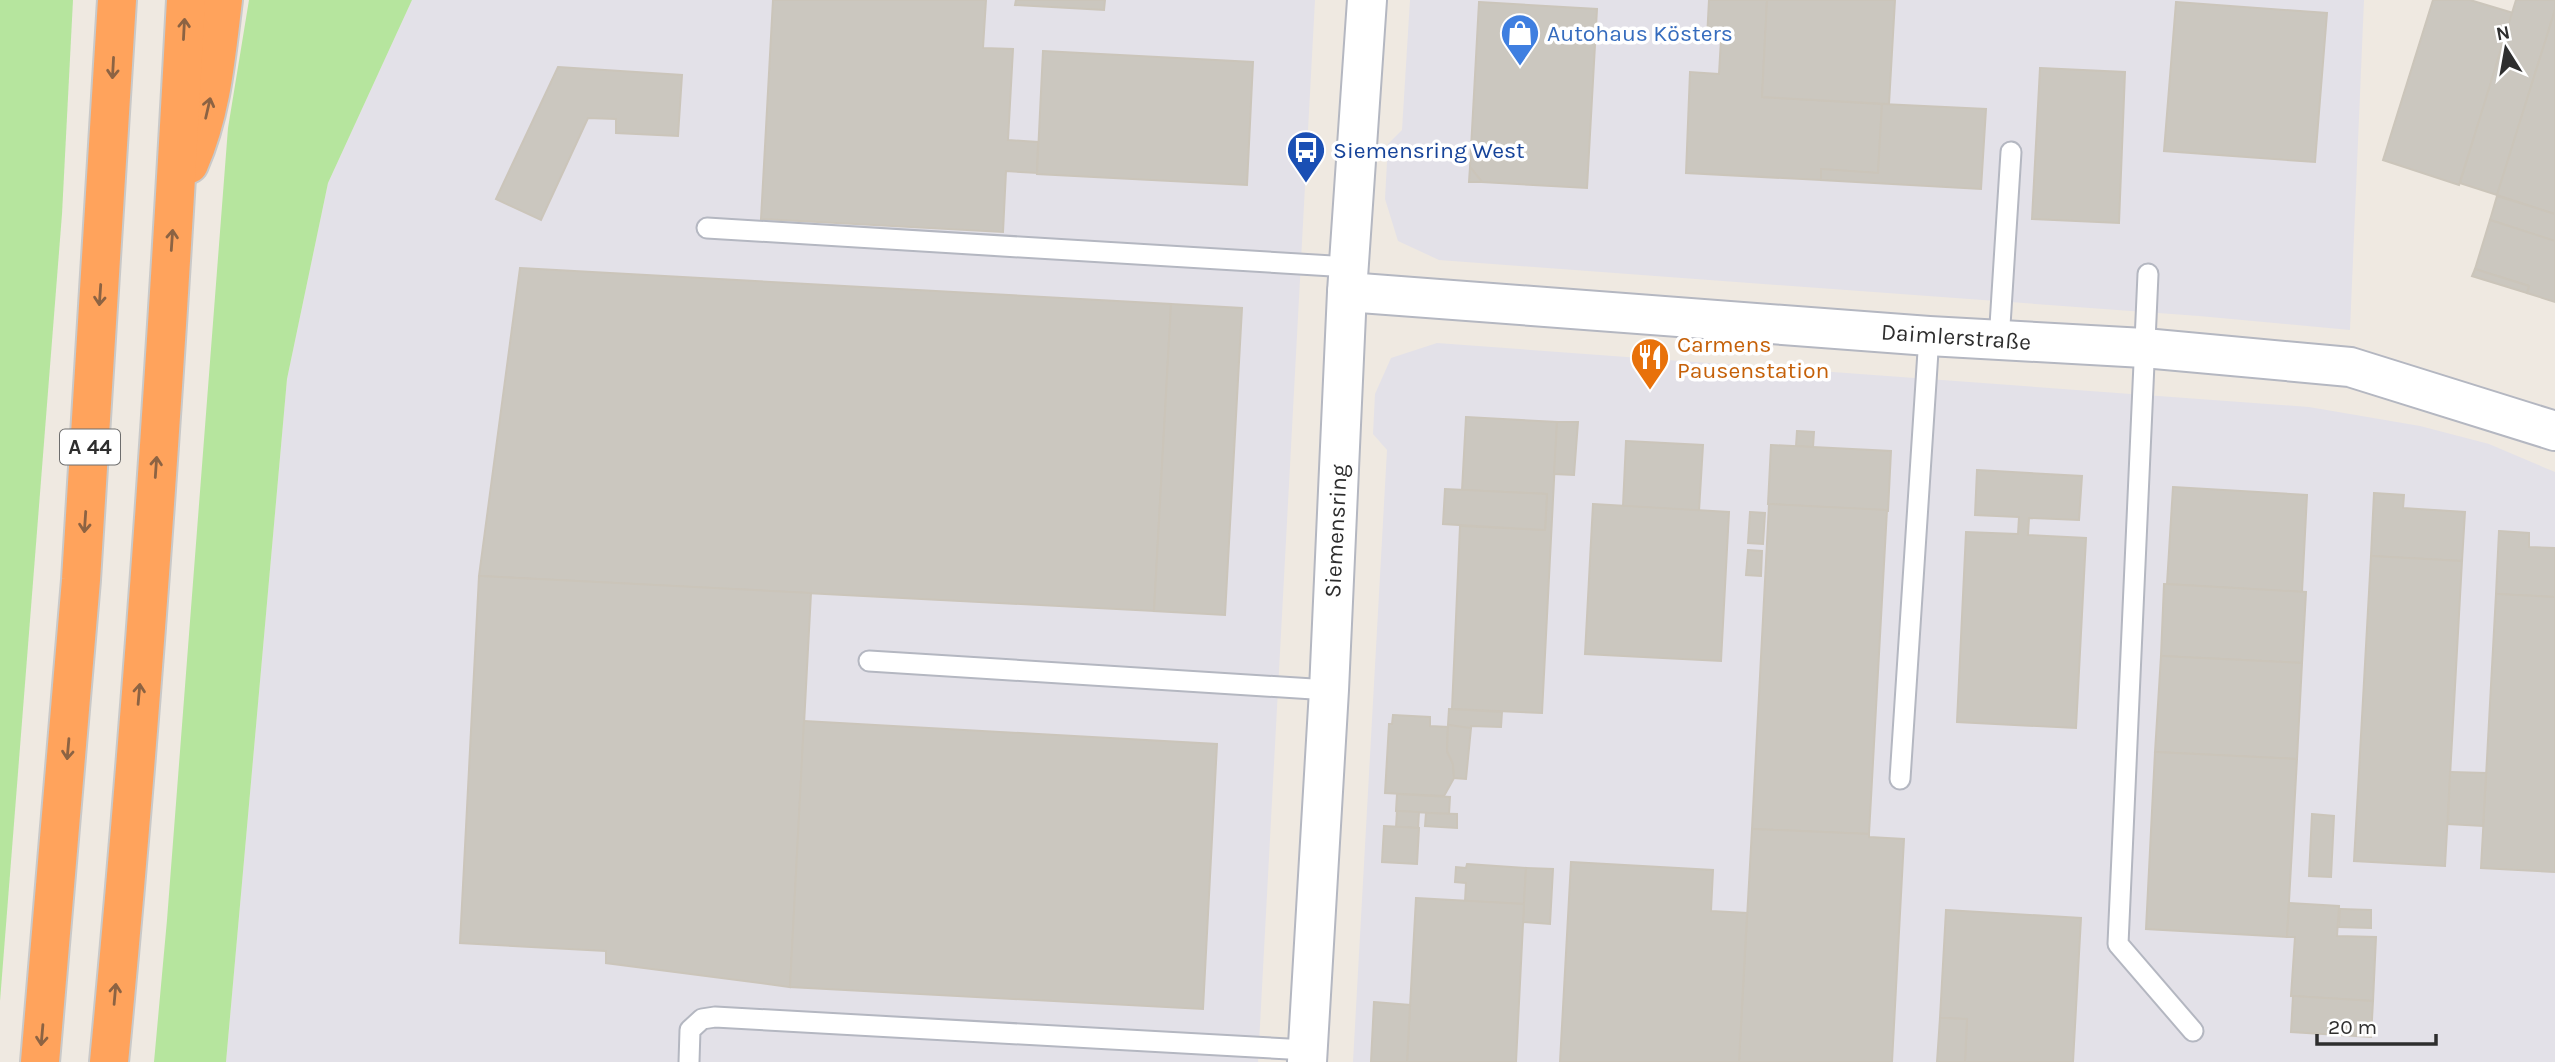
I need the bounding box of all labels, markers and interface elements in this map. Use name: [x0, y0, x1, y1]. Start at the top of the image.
shop icon: Autohaus Kösters: [1499, 12, 1541, 67]
north arrow: [2471, 14, 2541, 84]
one-way arrow: [178, 18, 191, 41]
place label: Autohaus Kösters: [1547, 20, 1733, 47]
text: N: [2494, 21, 2512, 45]
one-way arrow: [106, 56, 119, 79]
one-way arrow: [202, 97, 215, 120]
bus stop icon: Siemensring West: [1285, 129, 1327, 184]
place label: Siemensring West: [1333, 137, 1525, 164]
one-way arrow: [166, 229, 179, 252]
one-way arrow: [93, 283, 106, 306]
street label: Daimlerstraße: [1880, 318, 2032, 356]
place label: Carmens Pausenstation: [1677, 331, 1829, 384]
restaurant icon: Carmens Pausenstation: [1629, 336, 1671, 391]
road number: A 44: [60, 430, 120, 464]
one-way arrow: [150, 456, 163, 479]
street label: Siemensring: [1319, 463, 1353, 599]
one-way arrow: [78, 510, 91, 533]
one-way arrow: [133, 683, 146, 706]
one-way arrow: [61, 737, 74, 760]
one-way arrow: [109, 983, 122, 1006]
scale bar: [2317, 1002, 2436, 1046]
text: 20 m: [2328, 1015, 2377, 1039]
one-way arrow: [36, 1023, 49, 1046]

